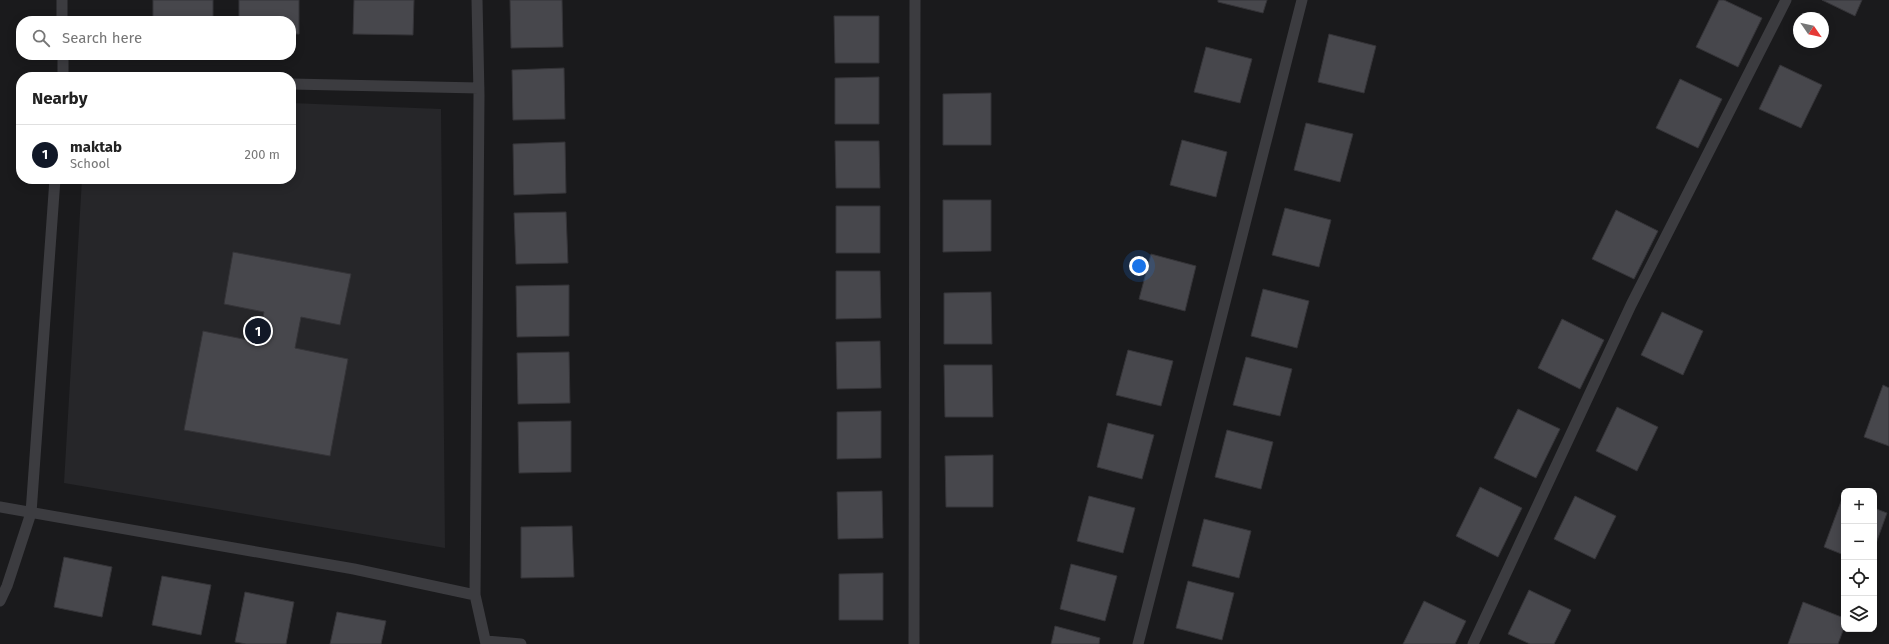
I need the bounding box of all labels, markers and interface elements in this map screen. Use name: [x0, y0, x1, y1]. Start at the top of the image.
north arrow: [1793, 12, 1829, 48]
search box: [16, 16, 296, 60]
icon: search: [30, 27, 52, 49]
text: Search here: [62, 29, 142, 47]
text: Nearby: [32, 88, 87, 109]
text: maktab: [70, 138, 122, 156]
text: 1: [42, 147, 48, 162]
text: 200 m: [244, 147, 280, 162]
text: School: [70, 156, 110, 171]
your location: [1129, 256, 1149, 276]
pin: 1: [245, 316, 271, 346]
map controls: [1841, 488, 1877, 632]
button: +: [1841, 488, 1877, 524]
button: −: [1841, 524, 1877, 560]
button: locate: [1841, 560, 1877, 596]
button: layers: [1841, 596, 1877, 632]

